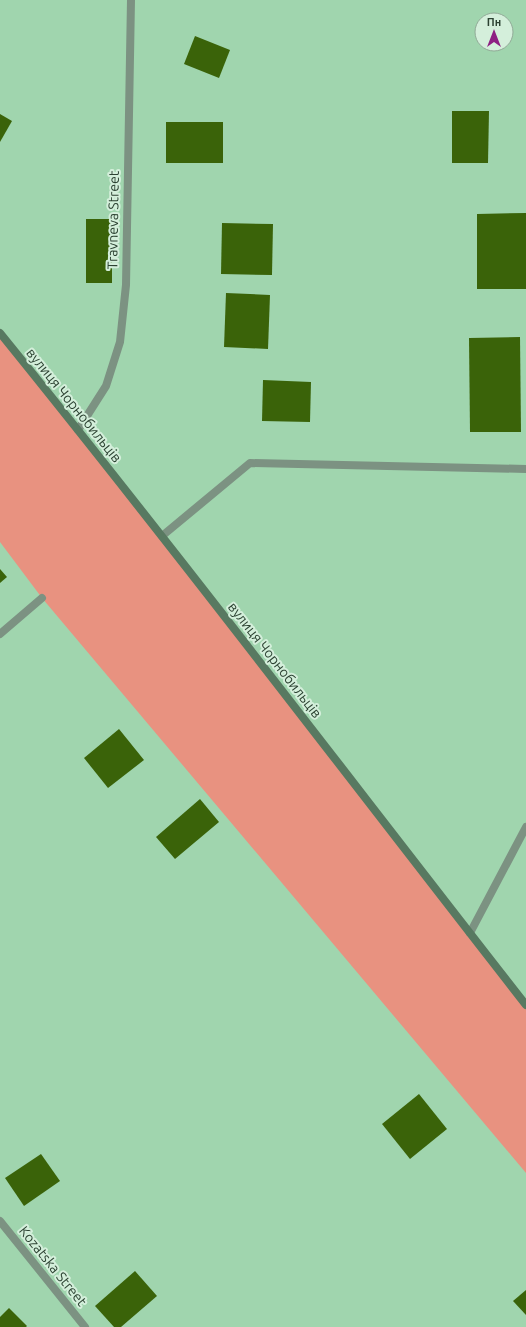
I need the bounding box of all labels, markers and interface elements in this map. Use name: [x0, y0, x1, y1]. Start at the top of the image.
north arrow: [474, 12, 514, 52]
text: Пн: [487, 16, 501, 28]
street label: Travneva Street: [104, 170, 122, 269]
street label: вулиця Чорнобильців: [23, 345, 125, 465]
street label: вулиця Чорнобильців: [225, 599, 325, 721]
street label: Kozatska Street: [16, 1223, 90, 1310]

